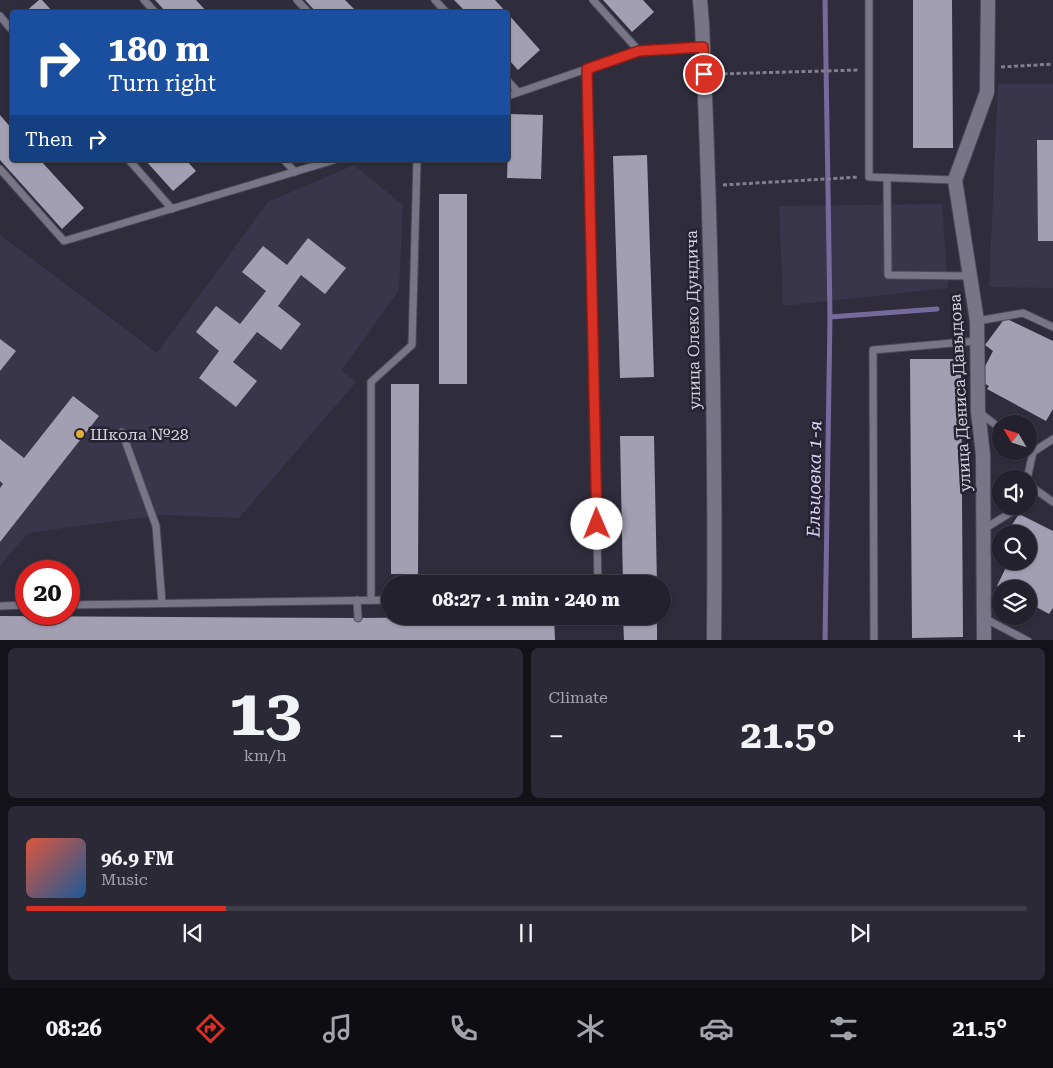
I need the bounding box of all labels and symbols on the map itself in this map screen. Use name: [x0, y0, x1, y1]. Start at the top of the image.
pin: [683, 53, 725, 95]
street label: улица Олеко Дундича: [682, 230, 704, 410]
street label: улица Дениса Давыдова: [945, 293, 975, 493]
north arrow: [992, 415, 1038, 460]
water label: Ельцовка 1-я: [802, 420, 826, 539]
place label: Школа №28: [90, 425, 189, 444]
marker: Школа №28: [74, 428, 86, 440]
position arrow: [570, 497, 622, 549]
speed limit sign: 20: [15, 560, 80, 625]

